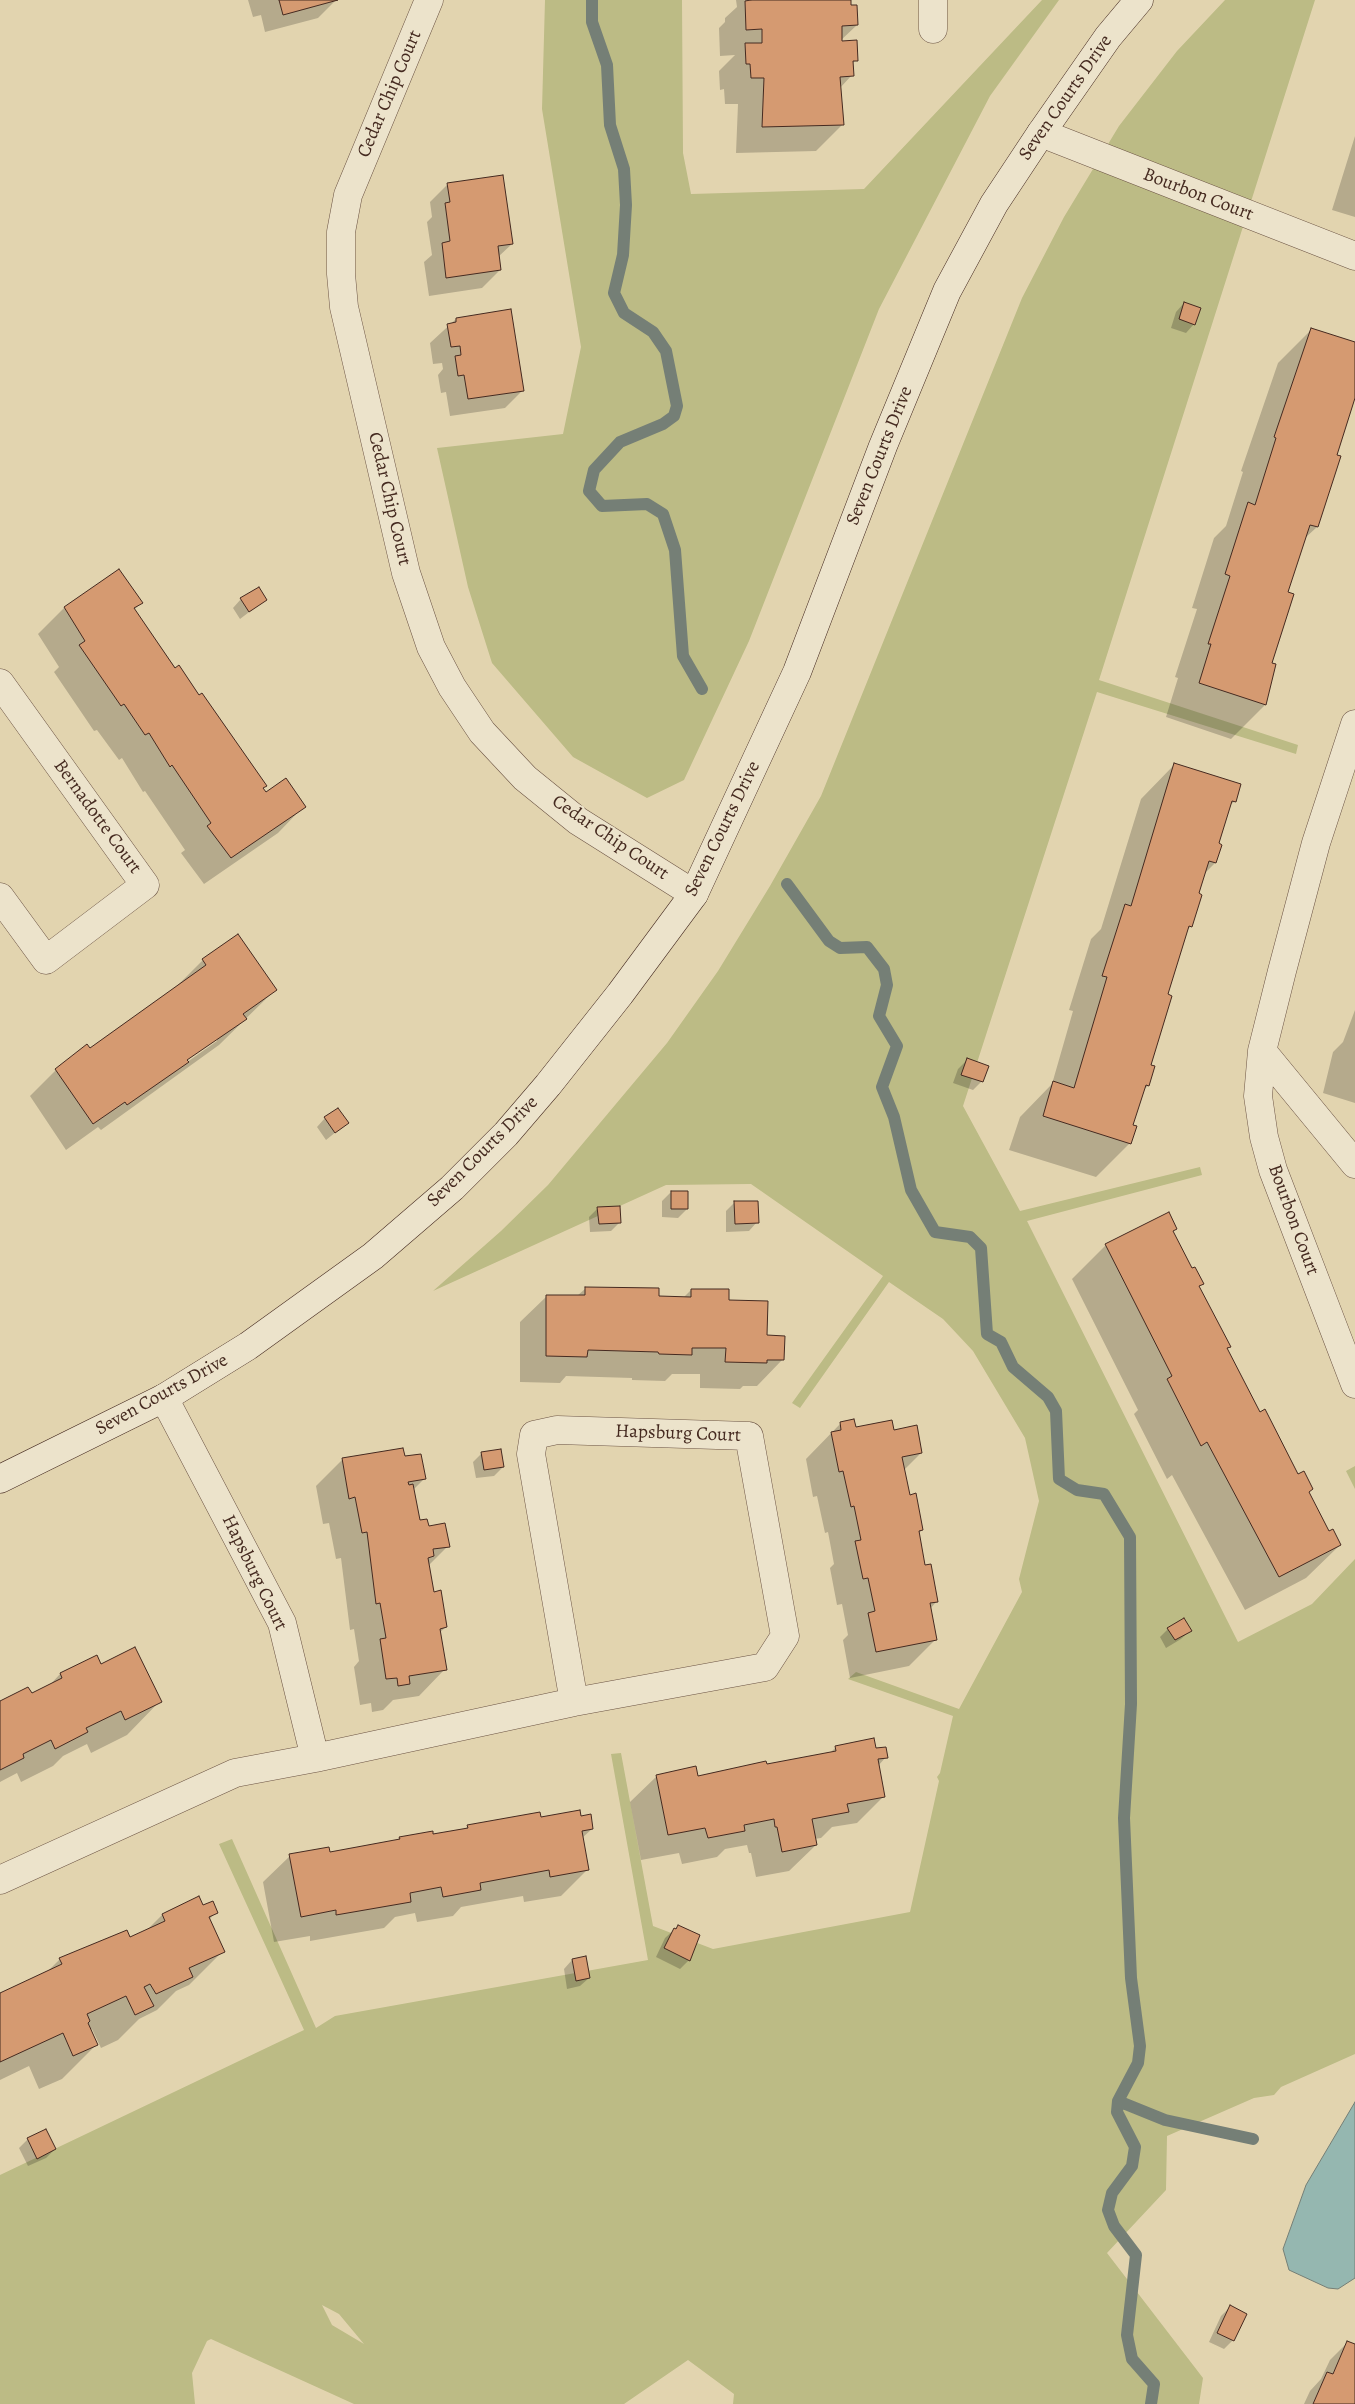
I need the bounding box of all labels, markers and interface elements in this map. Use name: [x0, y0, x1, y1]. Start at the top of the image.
street label: Cedar Chip Court: [353, 27, 427, 161]
street label: Seven Courts Drive: [1014, 31, 1118, 165]
street label: Bourbon Court: [1140, 164, 1256, 226]
street label: Seven Courts Drive: [842, 383, 918, 529]
street label: Cedar Chip Court: [363, 430, 415, 568]
street label: Bernadotte Court: [48, 755, 146, 879]
street label: Seven Courts Drive: [680, 758, 766, 900]
street label: Cedar Chip Court: [547, 790, 673, 886]
street label: Seven Courts Drive: [423, 1092, 543, 1212]
street label: Bourbon Court: [1262, 1161, 1324, 1279]
street label: Seven Courts Drive: [92, 1349, 232, 1441]
street label: Hapsburg Court: [615, 1420, 741, 1448]
street label: Hapsburg Court: [216, 1511, 292, 1635]

